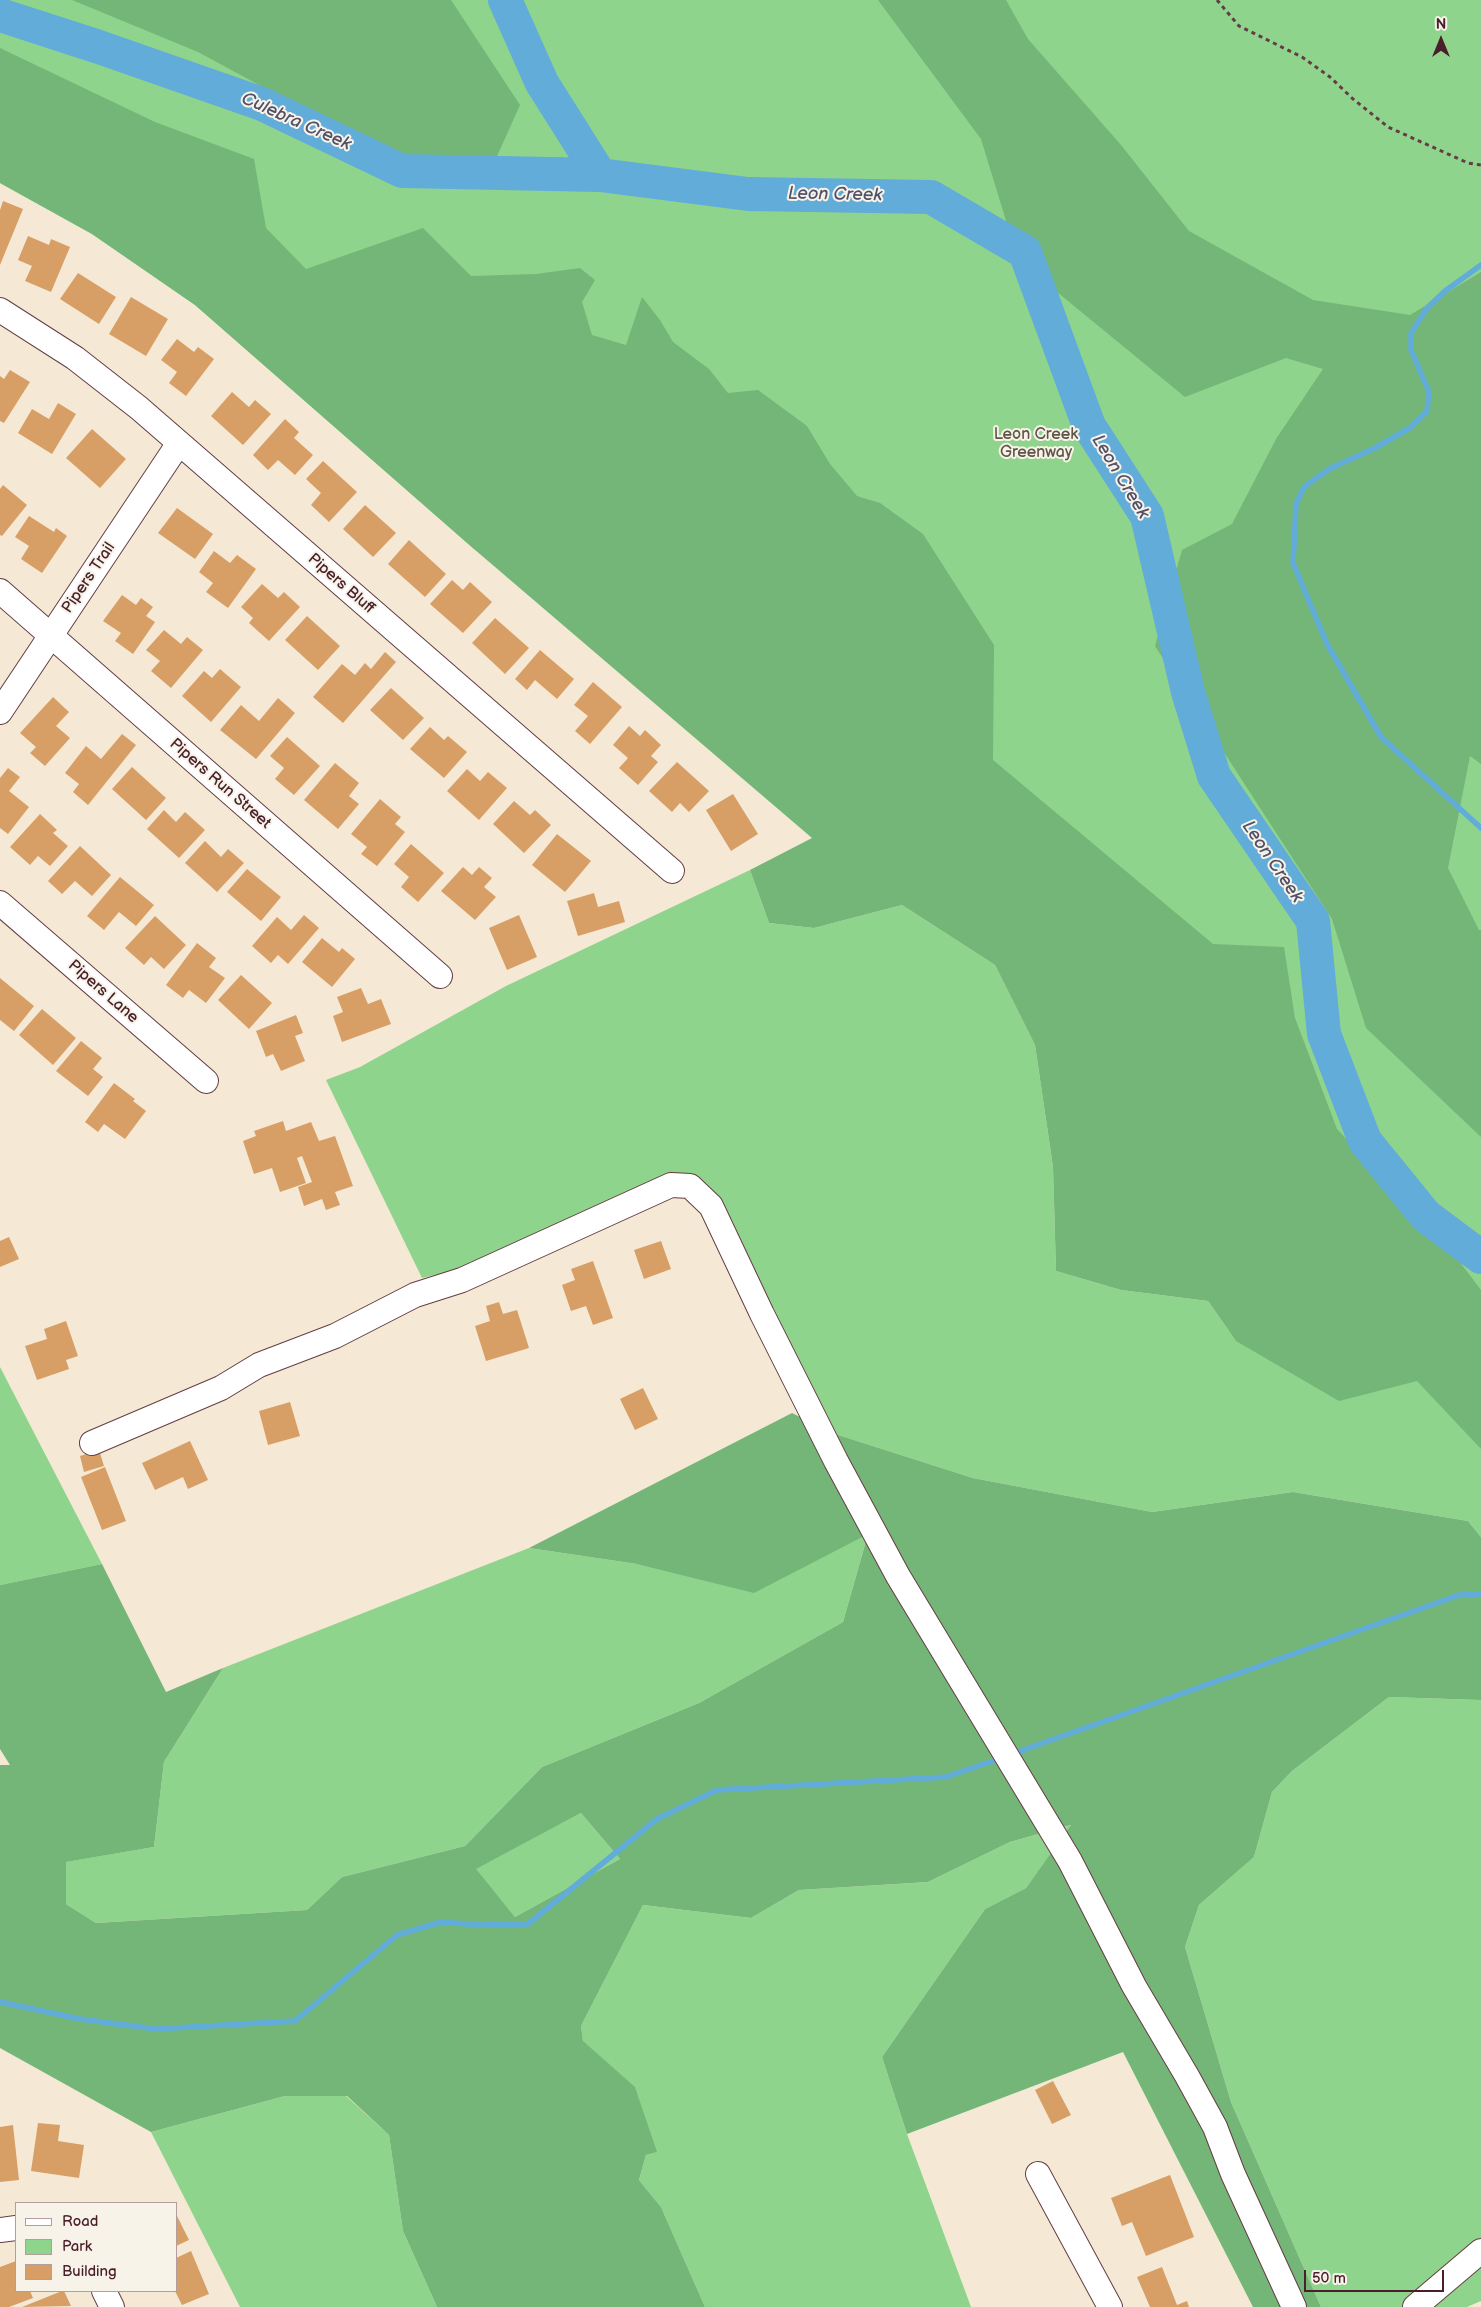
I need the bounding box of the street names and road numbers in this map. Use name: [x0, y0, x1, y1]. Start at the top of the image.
street label: Pipers Trail: [58, 539, 120, 617]
street label: Pipers Bluff: [303, 550, 379, 618]
street label: Pipers Run Street: [165, 735, 275, 833]
street label: Pipers Lane: [64, 956, 142, 1028]

